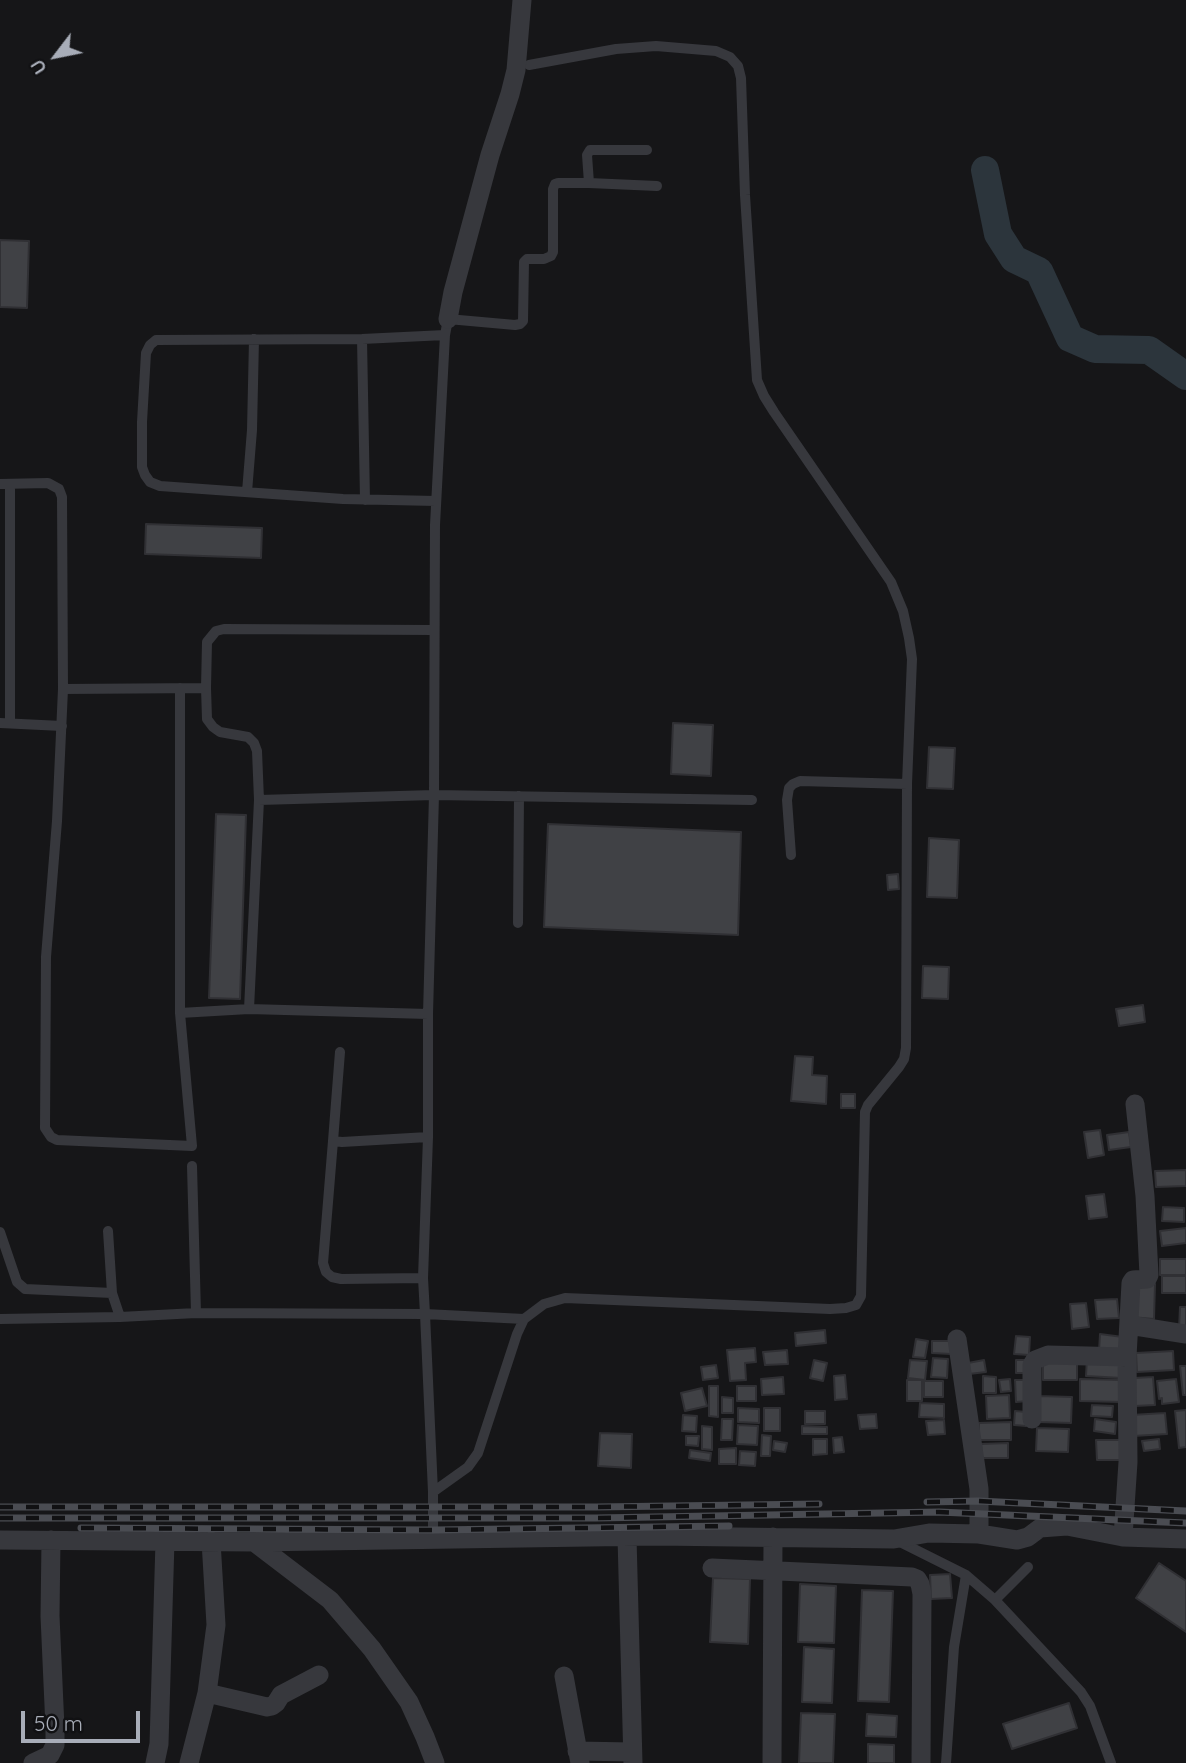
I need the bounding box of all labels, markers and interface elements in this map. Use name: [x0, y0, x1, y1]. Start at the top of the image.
north arrow: [21, 21, 91, 91]
text: U: [24, 55, 52, 79]
scale bar: [24, 1696, 144, 1740]
text: 50 m: [34, 1710, 83, 1736]

